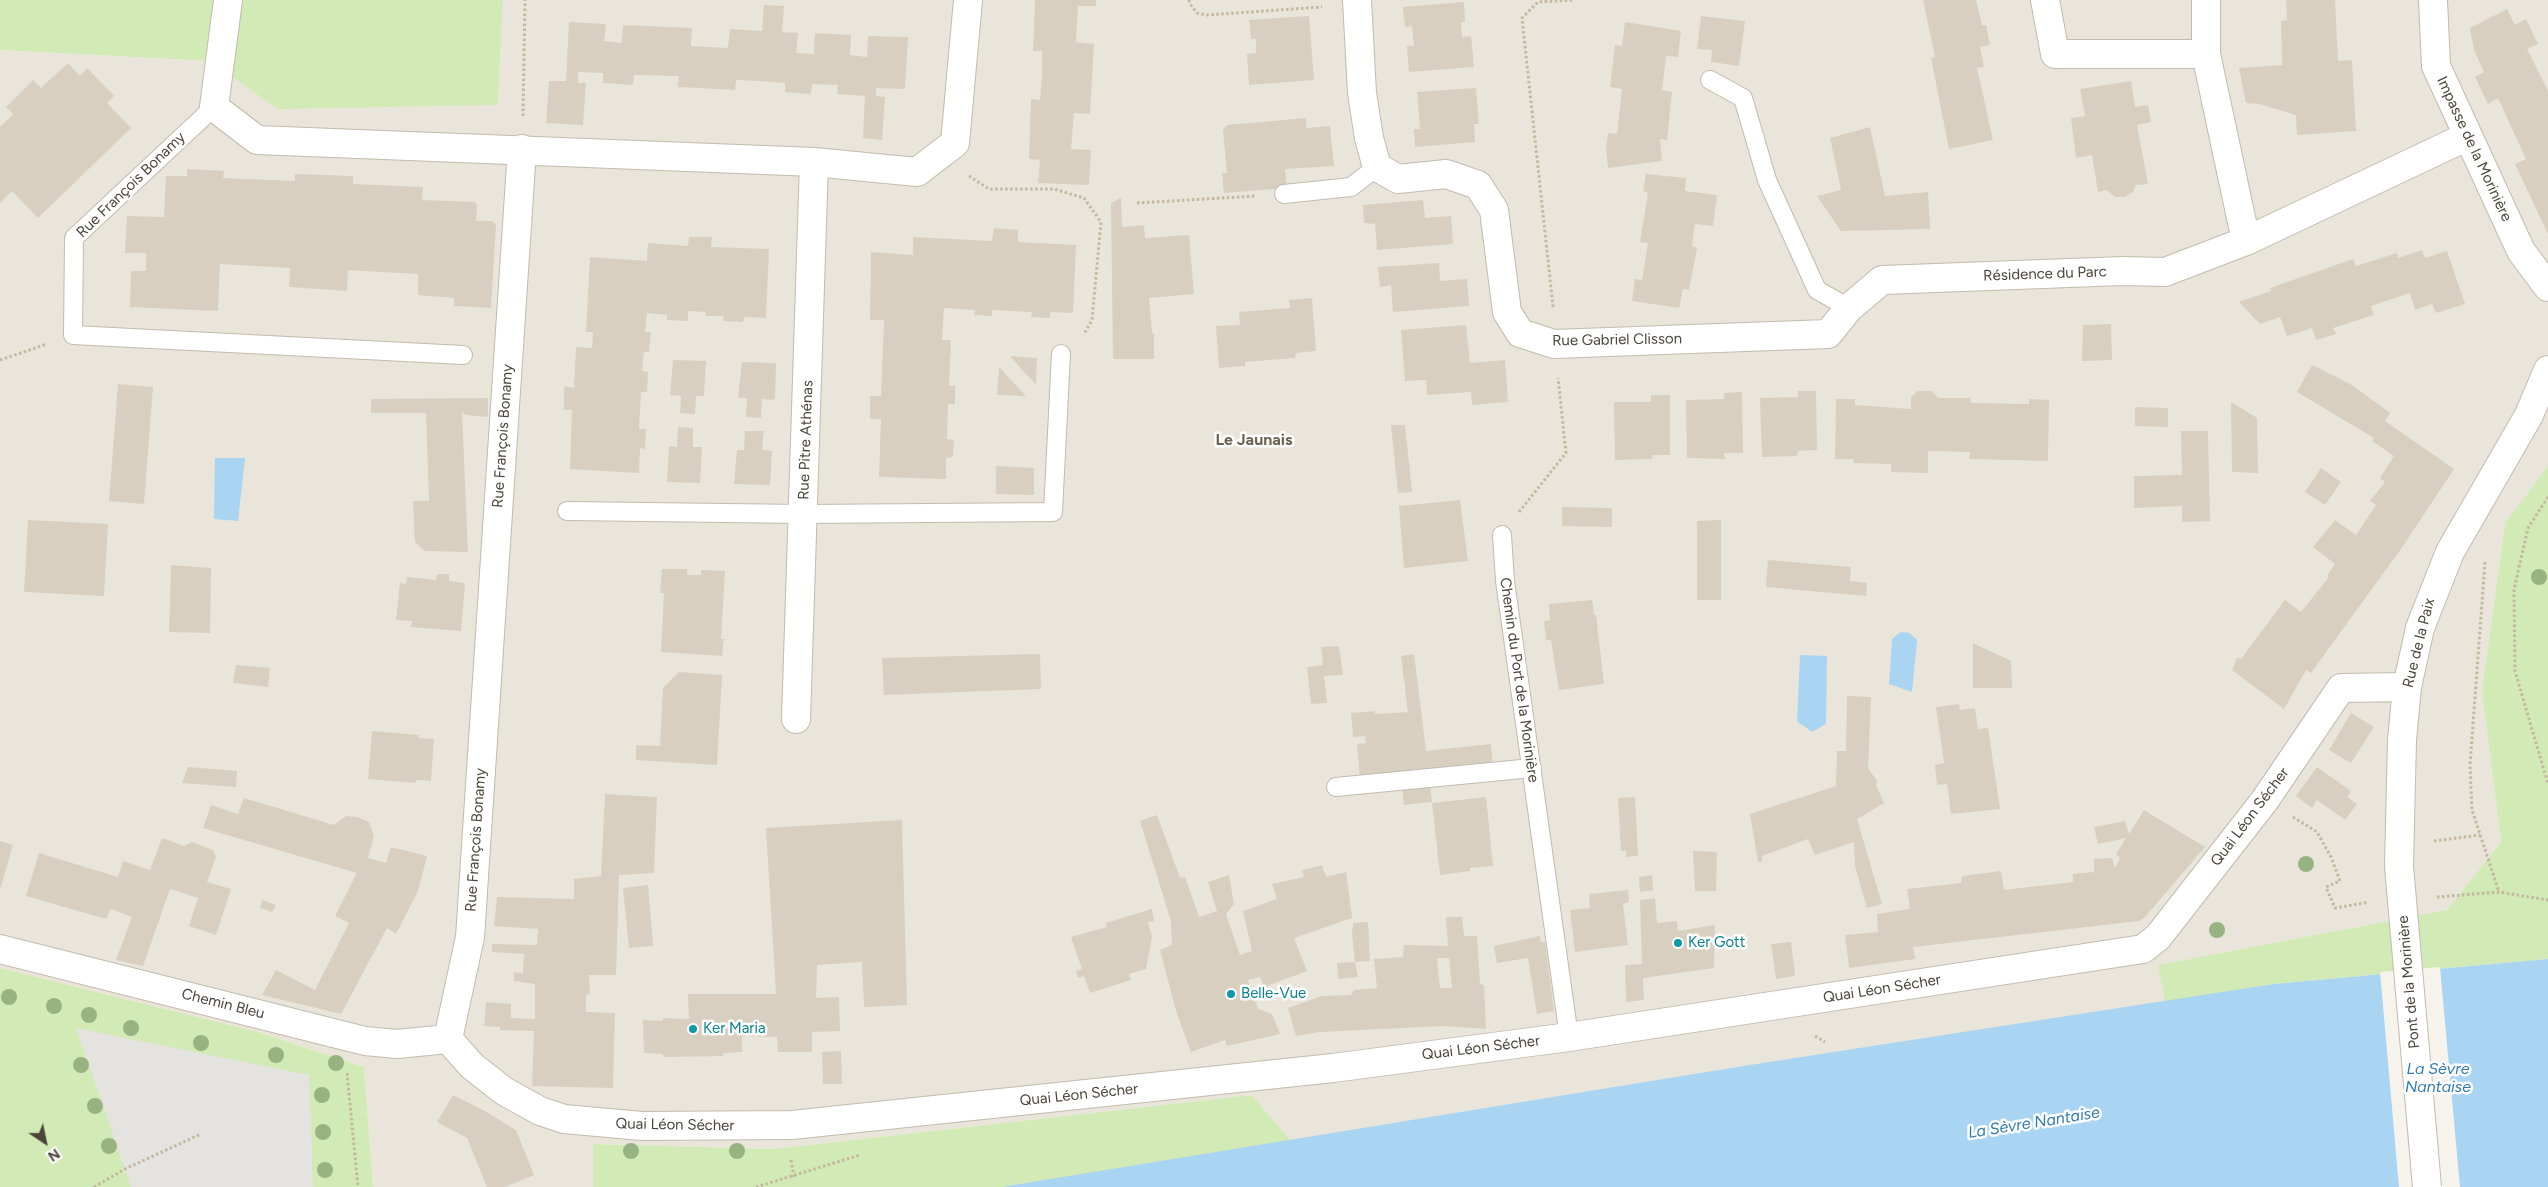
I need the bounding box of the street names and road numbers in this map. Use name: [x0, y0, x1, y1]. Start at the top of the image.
street label: Impasse de la Morinière: [2432, 74, 2516, 224]
street label: Rue François Bonamy: [73, 128, 189, 242]
street label: Résidence du Parc: [1983, 263, 2107, 285]
street label: Rue Gabriel Clisson: [1552, 330, 1682, 350]
street label: Rue François Bonamy: [489, 363, 517, 509]
street label: Rue Pitre Athénas: [795, 380, 817, 500]
street label: Chemin du Port de la Morinière: [1496, 576, 1542, 784]
street label: Rue de la Paix: [2399, 596, 2439, 690]
street label: Quai Léon Sécher: [2207, 764, 2293, 870]
street label: Rue François Bonamy: [462, 767, 490, 913]
street label: Pont de la Morinière: [2394, 915, 2424, 1049]
street label: Quai Léon Sécher: [1822, 971, 1942, 1007]
street label: Chemin Bleu: [180, 985, 266, 1023]
street label: Quai Léon Sécher: [1421, 1032, 1541, 1064]
street label: Quai Léon Sécher: [1019, 1080, 1139, 1110]
street label: Quai Léon Sécher: [615, 1115, 735, 1135]

